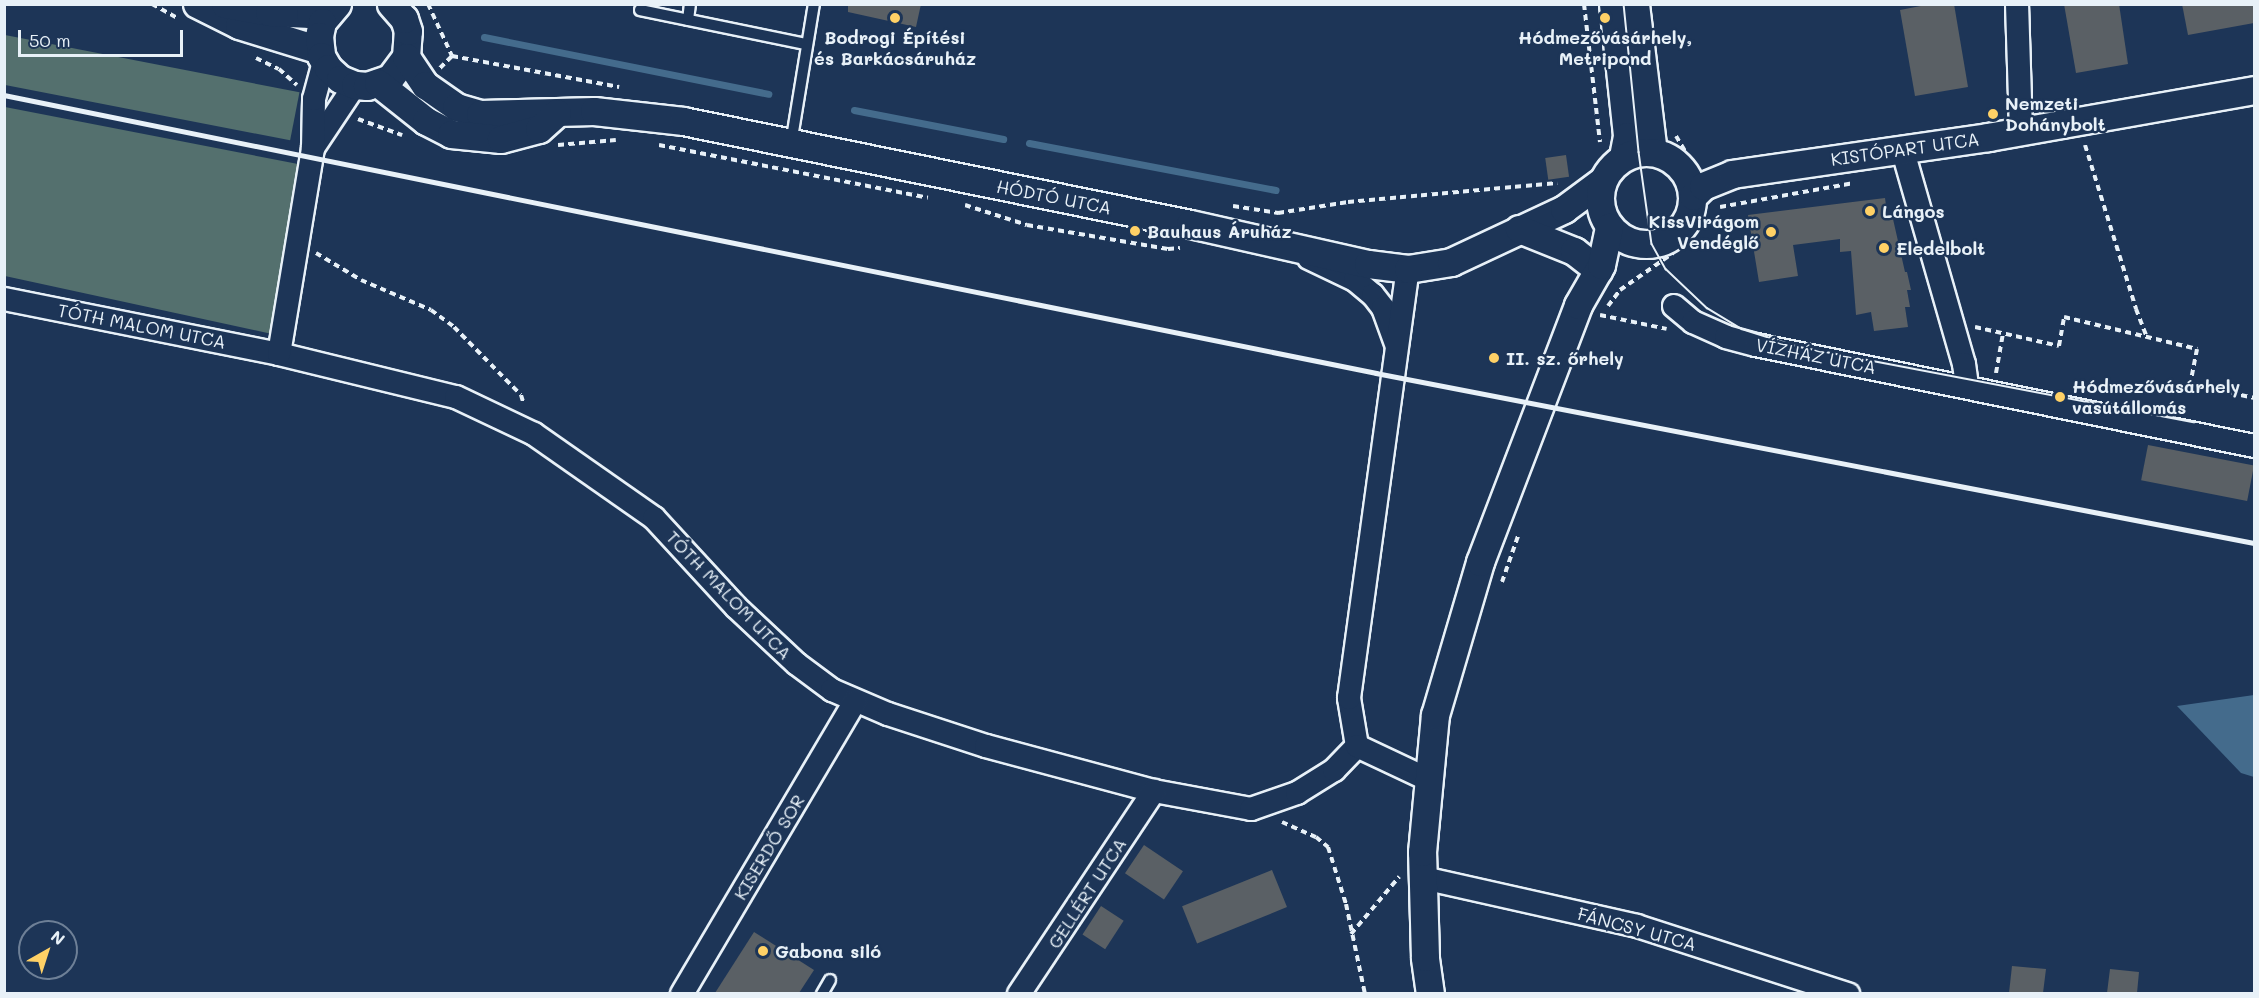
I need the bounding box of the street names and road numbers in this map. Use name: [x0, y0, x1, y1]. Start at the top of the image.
street label: KISTÓPART UTCA: [1829, 128, 1981, 170]
street label: HÓDTÓ UTCA: [995, 175, 1113, 219]
street label: TÓTH MALOM UTCA: [56, 299, 228, 353]
street label: VÍZHÁZ UTCA: [1754, 334, 1878, 378]
street label: TÓTH MALOM UTCA: [662, 526, 796, 664]
street label: KISERDŐ SOR: [729, 790, 809, 904]
street label: GELLÉRT UTCA: [1043, 834, 1131, 952]
street label: FÁNCSY UTCA: [1575, 903, 1699, 955]

